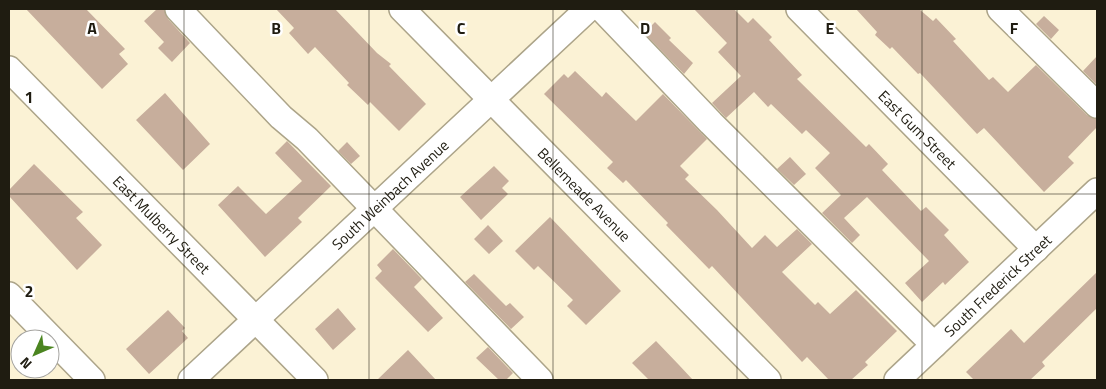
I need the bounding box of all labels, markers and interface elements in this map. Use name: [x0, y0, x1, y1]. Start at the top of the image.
text: A: [87, 16, 97, 40]
text: B: [271, 16, 281, 40]
text: C: [457, 16, 466, 40]
text: D: [640, 16, 650, 40]
text: E: [826, 16, 835, 40]
text: F: [1010, 16, 1019, 40]
street label: East Gum Street: [873, 84, 963, 175]
text: 1: [25, 85, 33, 109]
street label: South Weinbach Avenue: [326, 134, 453, 255]
street label: Bellemeade Avenue: [533, 142, 637, 247]
street label: East Mulberry Street: [108, 170, 216, 280]
street label: South Frederick Street: [938, 228, 1057, 342]
text: 2: [25, 279, 33, 303]
north arrow: [10, 329, 60, 379]
text: N: [15, 353, 36, 374]

